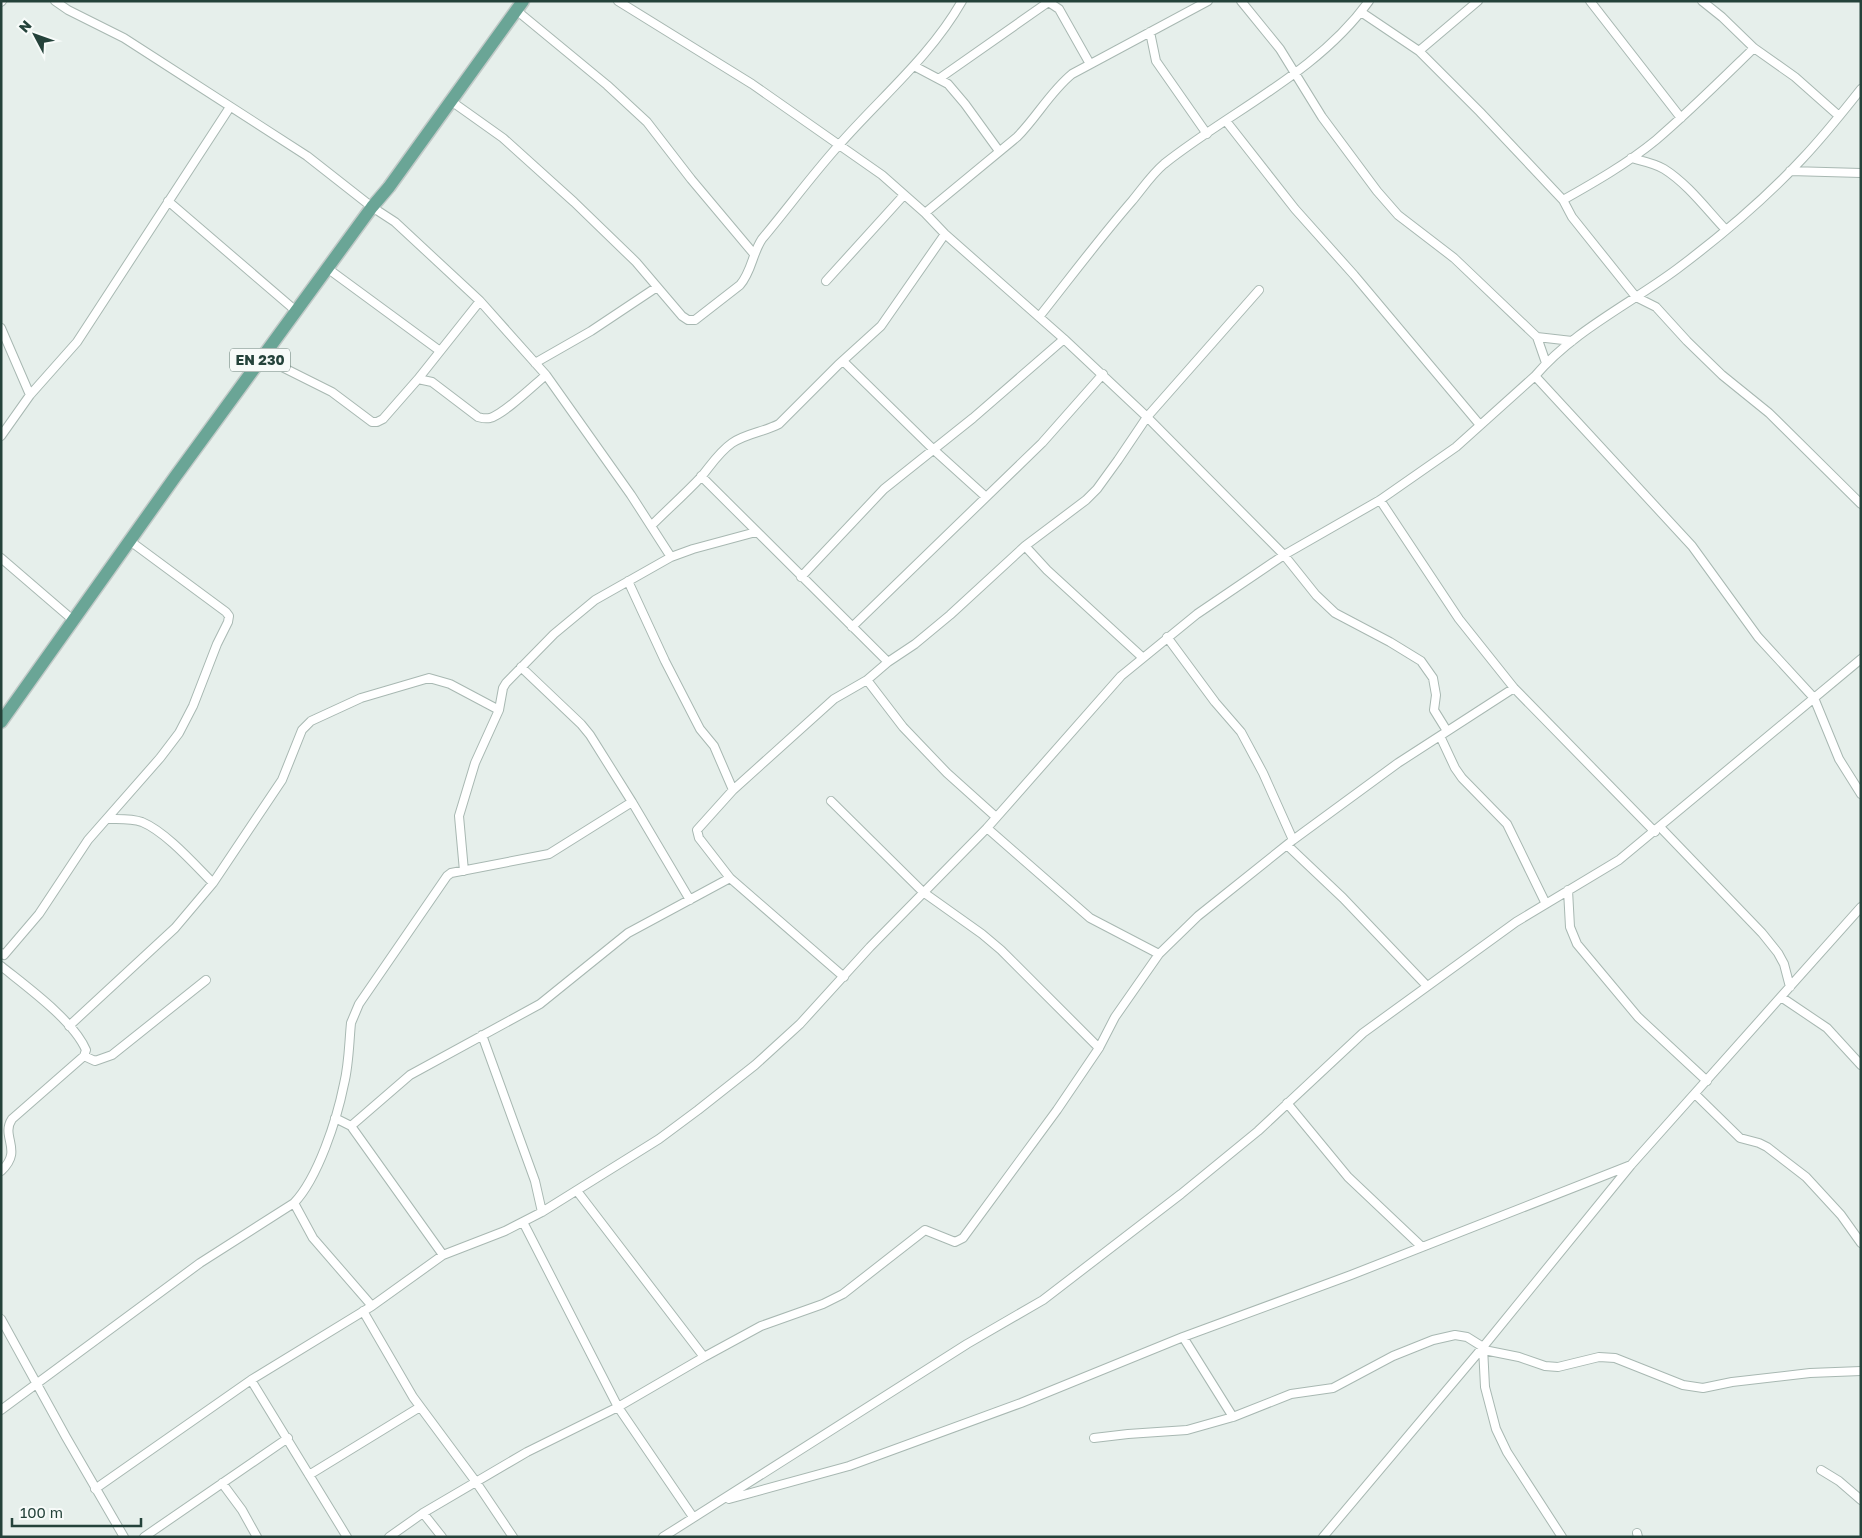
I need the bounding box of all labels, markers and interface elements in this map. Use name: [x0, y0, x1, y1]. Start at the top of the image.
north arrow: [10, 10, 60, 60]
text: N: [15, 17, 35, 36]
road number: EN 230: [230, 348, 290, 372]
scale bar: [12, 1496, 141, 1528]
text: 100 m: [20, 1503, 63, 1521]

